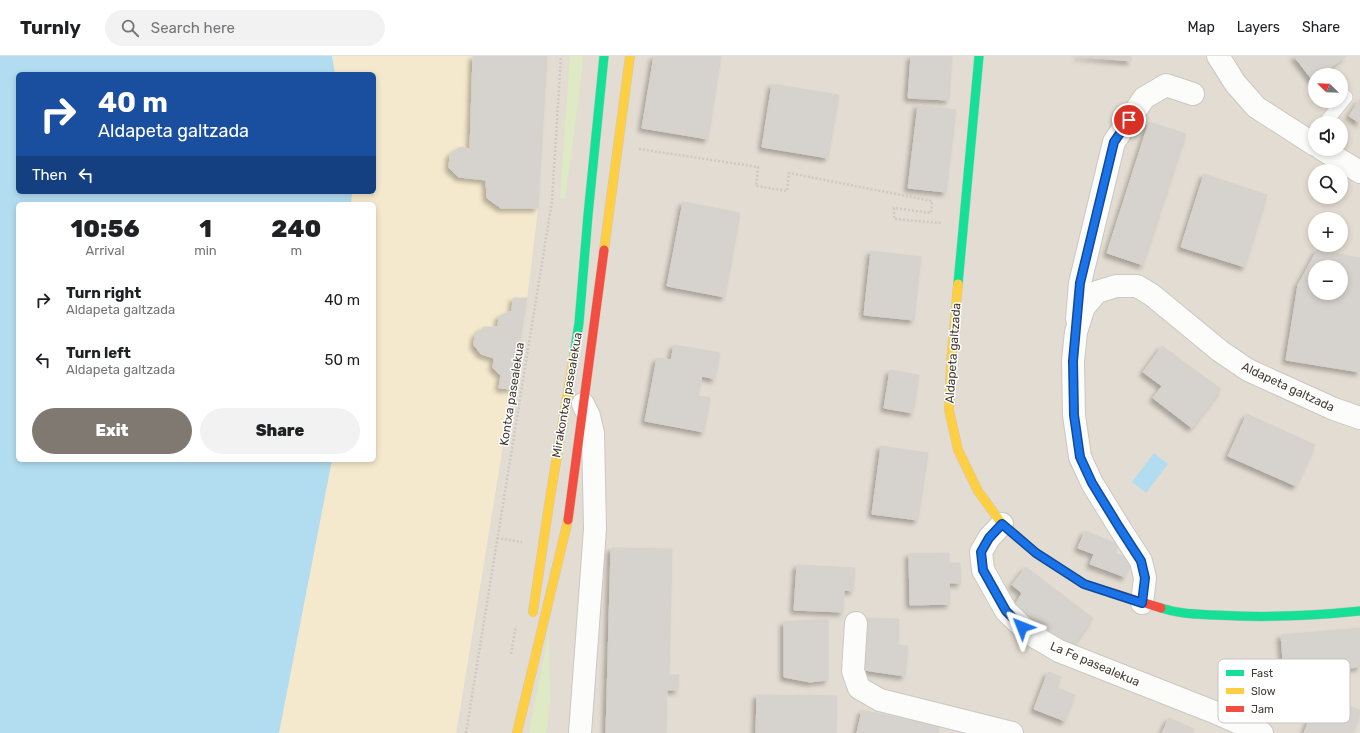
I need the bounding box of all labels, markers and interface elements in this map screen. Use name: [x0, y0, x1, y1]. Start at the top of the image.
search box: [105, 10, 385, 46]
text: Turnly: [20, 16, 81, 39]
icon: search: [119, 17, 141, 39]
text: Search here: [151, 19, 235, 37]
text: Map: [1188, 19, 1215, 36]
text: Layers: [1237, 19, 1280, 36]
text: Share: [1302, 19, 1340, 36]
north arrow: [1308, 68, 1348, 108]
map controls: [1308, 68, 1348, 300]
text: 40 m: [98, 86, 168, 119]
icon: right: [32, 88, 84, 140]
pin: [1112, 103, 1146, 137]
icon: arrive: [1118, 109, 1140, 131]
button: sound: [1308, 116, 1348, 156]
text: Aldapeta galtzada: [98, 120, 249, 142]
icon: left: [75, 164, 97, 186]
button: search: [1308, 164, 1348, 204]
text: Then: [32, 166, 67, 184]
button: +: [1308, 212, 1348, 252]
text: 10:56: [71, 215, 140, 243]
text: 1: [199, 215, 212, 243]
text: 240: [271, 215, 321, 243]
text: Arrival: [86, 243, 125, 258]
text: min: [194, 243, 217, 258]
text: m: [291, 243, 302, 258]
button: −: [1308, 260, 1348, 300]
text: Turn right: [66, 284, 141, 302]
icon: right: [32, 289, 54, 311]
text: 40 m: [324, 291, 360, 309]
text: Aldapeta galtzada: [66, 302, 175, 317]
street label: Aldapeta galtzada: [943, 302, 963, 404]
street label: Mirakontxa pasealekua: [549, 331, 585, 459]
street label: Kontxa pasealekua: [497, 341, 527, 447]
text: Turn left: [66, 344, 131, 362]
icon: left: [32, 349, 54, 371]
text: 50 m: [325, 351, 360, 369]
street label: Aldapeta galtzada: [1239, 359, 1337, 415]
text: Aldapeta galtzada: [66, 362, 175, 377]
button: Exit: [32, 408, 192, 454]
button: Share: [200, 408, 360, 454]
position arrow: [1001, 606, 1043, 648]
street label: La Fe pasealekua: [1048, 639, 1142, 689]
legend: [1218, 659, 1350, 723]
text: Fast: [1251, 667, 1274, 680]
text: Slow: [1251, 685, 1276, 698]
text: Jam: [1251, 703, 1274, 716]

